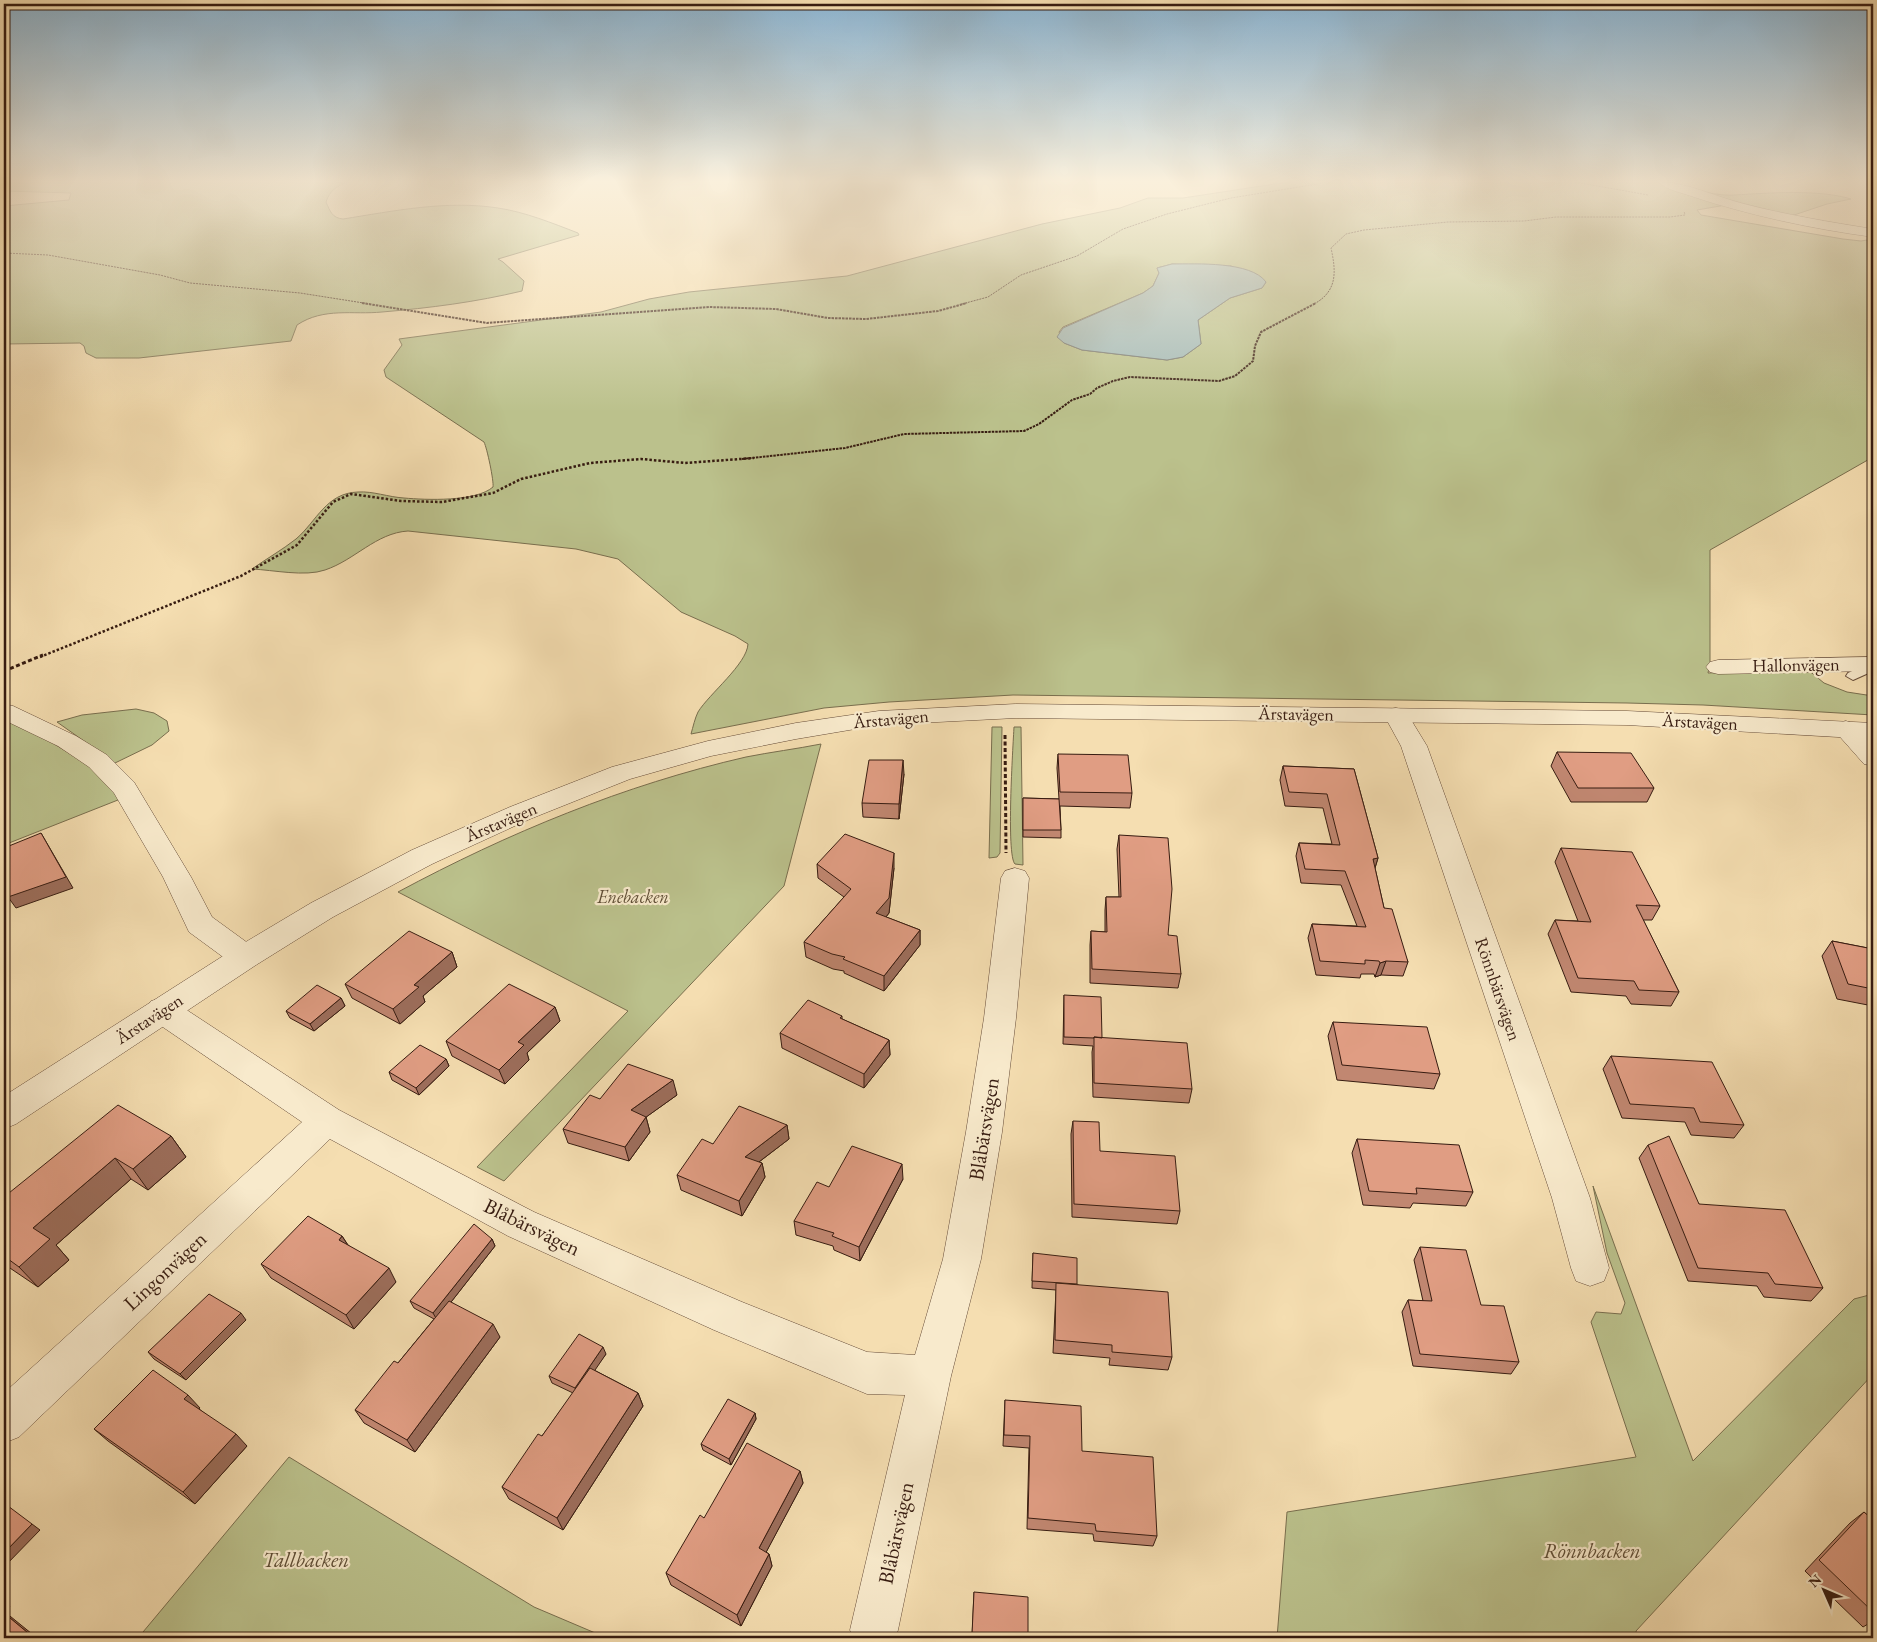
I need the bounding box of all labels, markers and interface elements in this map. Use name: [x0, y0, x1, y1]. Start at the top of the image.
street label: Hallonvägen: [1752, 652, 1840, 677]
street label: Ärstavägen: [1257, 701, 1335, 726]
street label: Ärstavägen: [851, 704, 930, 733]
street label: Ärstavägen: [1661, 708, 1739, 735]
street label: Ärstavägen: [460, 796, 541, 847]
park label: Enebacken: [596, 885, 669, 908]
street label: Rönnbärsvägen: [1470, 934, 1527, 1044]
street label: Ärstavägen: [110, 988, 187, 1049]
street label: Blåbärsvägen: [962, 1075, 1005, 1182]
street label: Blåbärsvägen: [480, 1192, 585, 1261]
street label: Lingonvägen: [117, 1225, 212, 1316]
street label: Blåbärsvägen: [871, 1479, 920, 1587]
park label: Rönnbacken: [1543, 1537, 1641, 1564]
park label: Tallbacken: [263, 1546, 349, 1573]
north arrow: [1800, 1564, 1850, 1614]
text: N: [1804, 1570, 1826, 1591]

